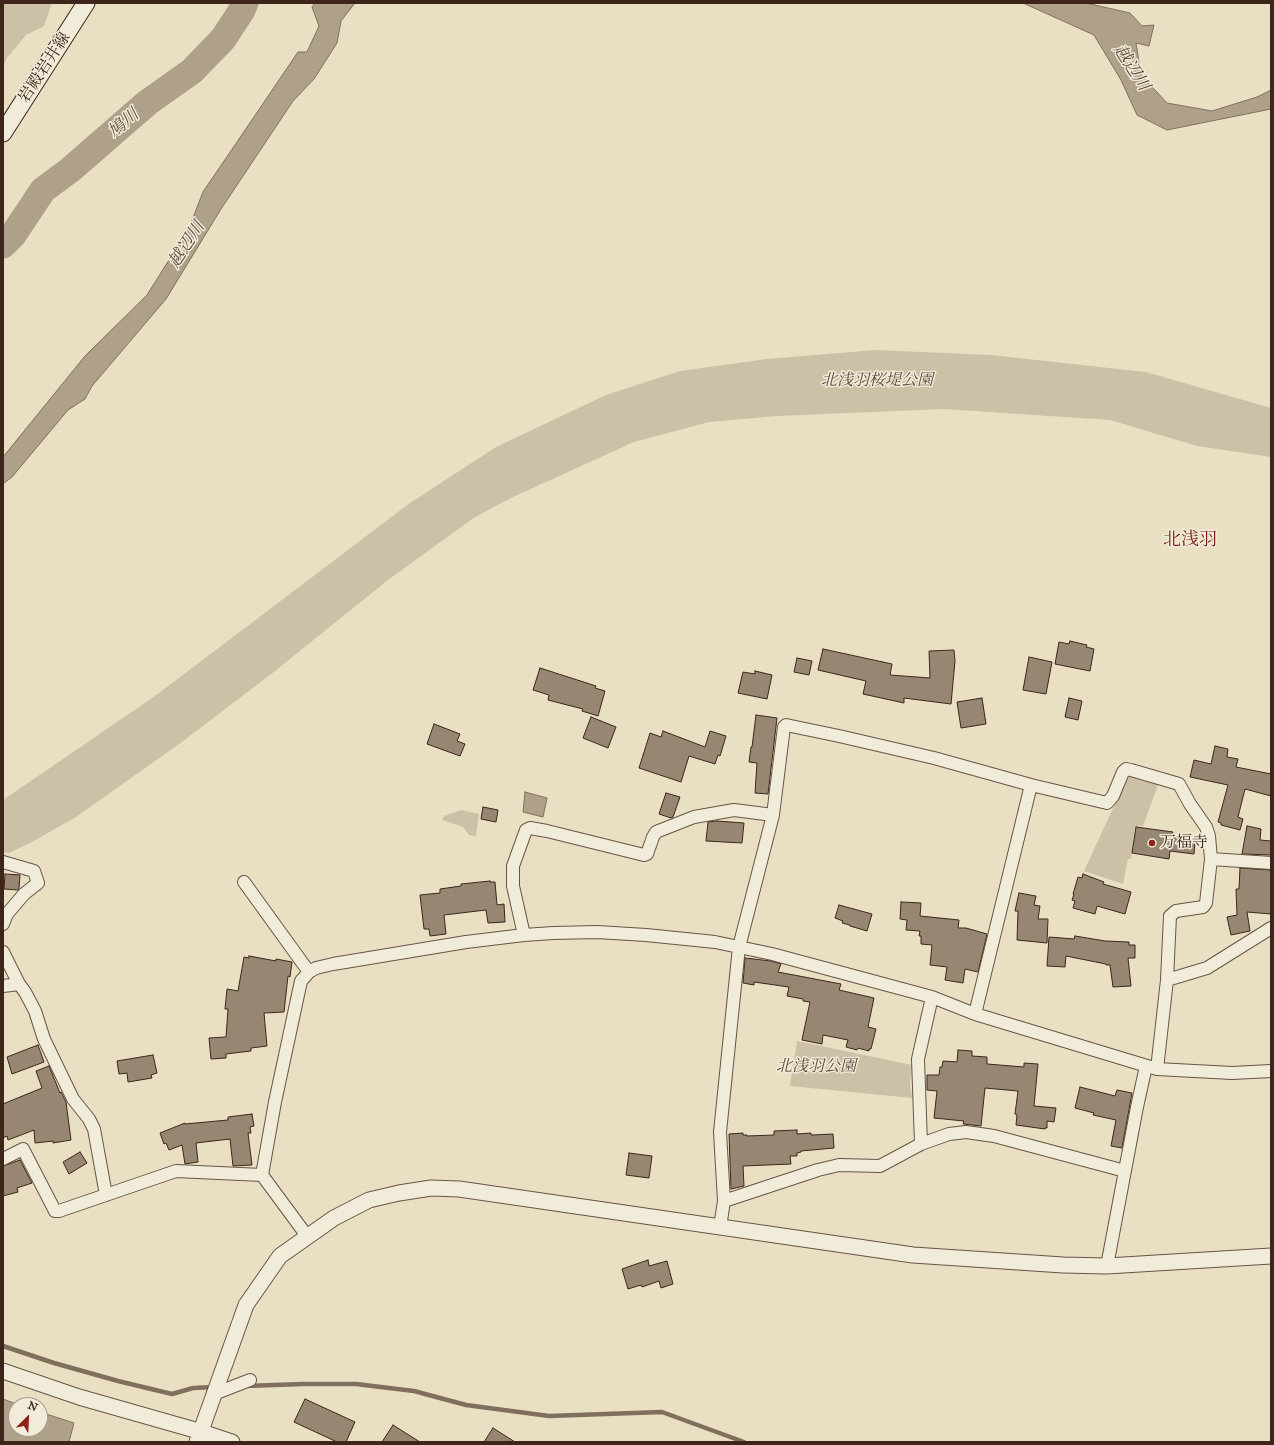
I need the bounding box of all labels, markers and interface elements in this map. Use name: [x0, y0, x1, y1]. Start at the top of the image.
street label: 岩殿岩井線: [15, 29, 75, 107]
water label: 越辺川: [1109, 41, 1153, 95]
water label: 鳩川: [104, 105, 144, 143]
water label: 越辺川: [165, 218, 209, 272]
park label: 北浅羽桜堤公園: [821, 371, 933, 391]
district label: 北浅羽: [1163, 530, 1217, 552]
place label: 万福寺: [1160, 833, 1208, 853]
marker: 万福寺: [1147, 838, 1157, 848]
park label: 北浅羽公園: [776, 1057, 856, 1077]
north arrow: [8, 1397, 48, 1437]
text: N: [26, 1399, 40, 1414]

